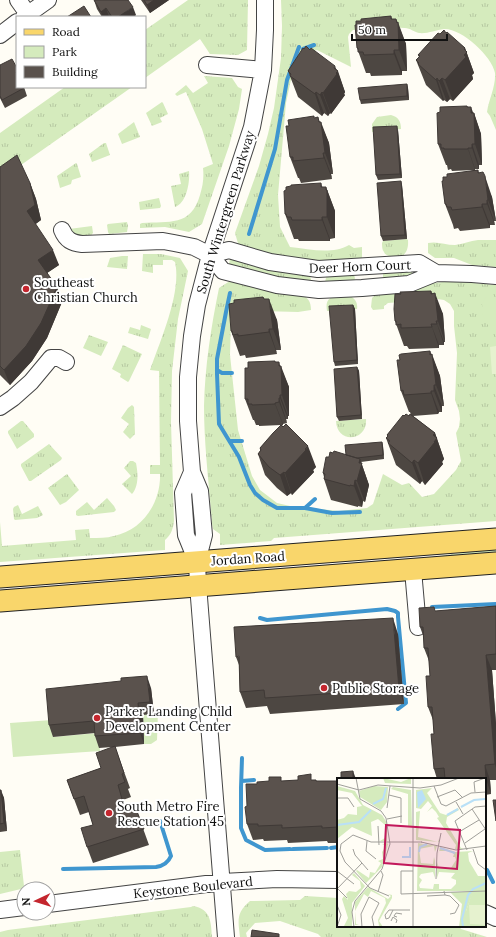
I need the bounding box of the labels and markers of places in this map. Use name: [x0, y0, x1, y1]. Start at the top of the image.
place label: Southeast Christian Church: [34, 274, 138, 306]
marker: Southeast Christian Church: [21, 284, 31, 294]
place label: Public Storage: [332, 680, 419, 697]
marker: Public Storage: [319, 683, 329, 693]
place label: Parker Landing Child Development Center: [105, 703, 232, 735]
marker: Parker Landing Child Development Center: [92, 713, 102, 723]
place label: South Metro Fire Rescue Station 45: [117, 798, 224, 830]
marker: South Metro Fire Rescue Station 45: [104, 808, 114, 818]

